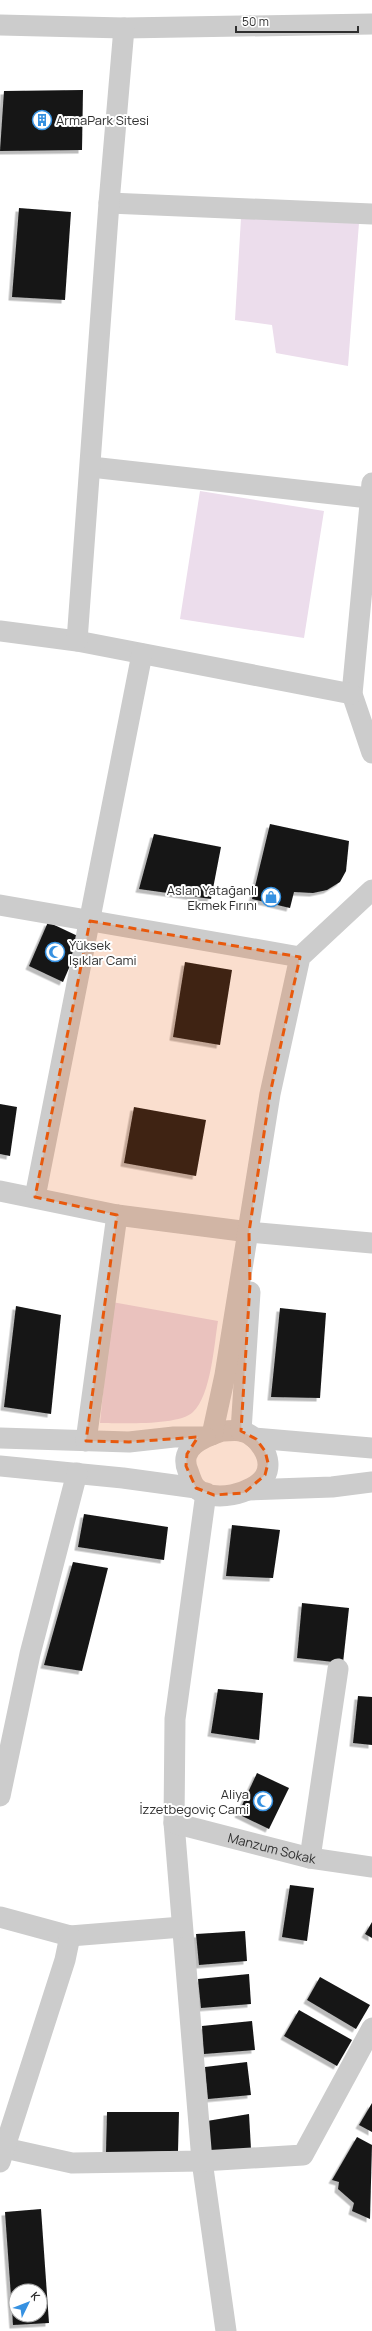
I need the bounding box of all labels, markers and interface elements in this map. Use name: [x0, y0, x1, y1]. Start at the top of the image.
scale bar: [236, 8, 358, 34]
text: 50 m: [242, 13, 269, 30]
building icon: ArmaPark Sitesi: [31, 109, 53, 131]
place label: ArmaPark Sitesi: [56, 111, 149, 129]
place label: Aslan Yatağanlı Ekmek Fırını: [167, 881, 257, 914]
shop icon: Aslan Yatağanlı Ekmek Fırını: [260, 886, 282, 908]
place label: Yüksek Işıklar Cami: [69, 936, 136, 969]
mosque icon: Yüksek Işıklar Cami: [44, 941, 66, 963]
place label: Aliya İzzetbegoviç Cami: [139, 1785, 249, 1818]
mosque icon: Aliya İzzetbegoviç Cami: [252, 1790, 274, 1812]
street label: Manzum Sokak: [226, 1828, 317, 1868]
north arrow: [8, 2283, 48, 2323]
text: K: [28, 2288, 44, 2304]

